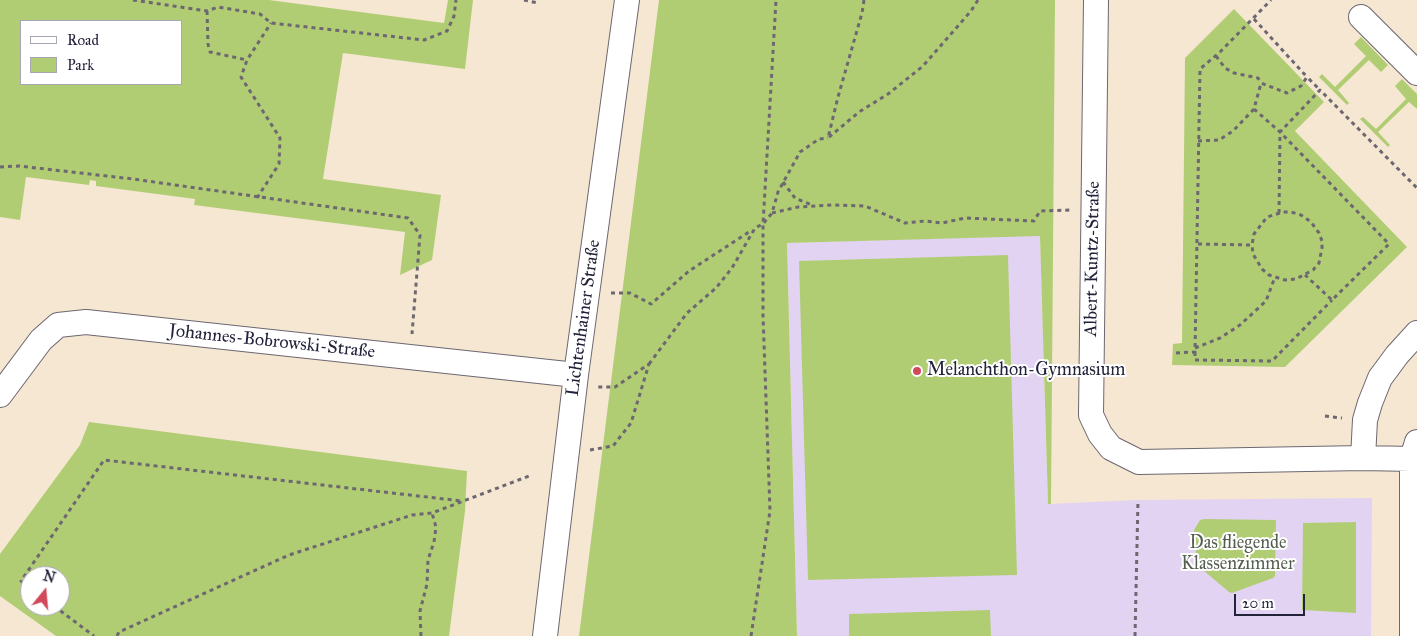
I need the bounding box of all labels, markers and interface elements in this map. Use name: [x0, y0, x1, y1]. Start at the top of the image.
legend: [20, 20, 182, 85]
text: Road: [67, 31, 99, 49]
text: Park: [67, 56, 94, 74]
street label: Albert-Kuntz-Straße: [1081, 181, 1105, 337]
street label: Lichtenhainer Straße: [562, 238, 606, 398]
street label: Johannes-Bobrowski-Straße: [168, 320, 376, 364]
place label: Melanchthon-Gymnasium: [927, 360, 1125, 382]
marker: Melanchthon-Gymnasium: [911, 365, 923, 377]
park label: Das fliegende Klassenzimmer: [1181, 533, 1295, 576]
north arrow: [20, 566, 70, 616]
text: N: [41, 567, 57, 587]
scale bar: [1237, 584, 1308, 616]
text: 20 m: [1242, 594, 1274, 612]

